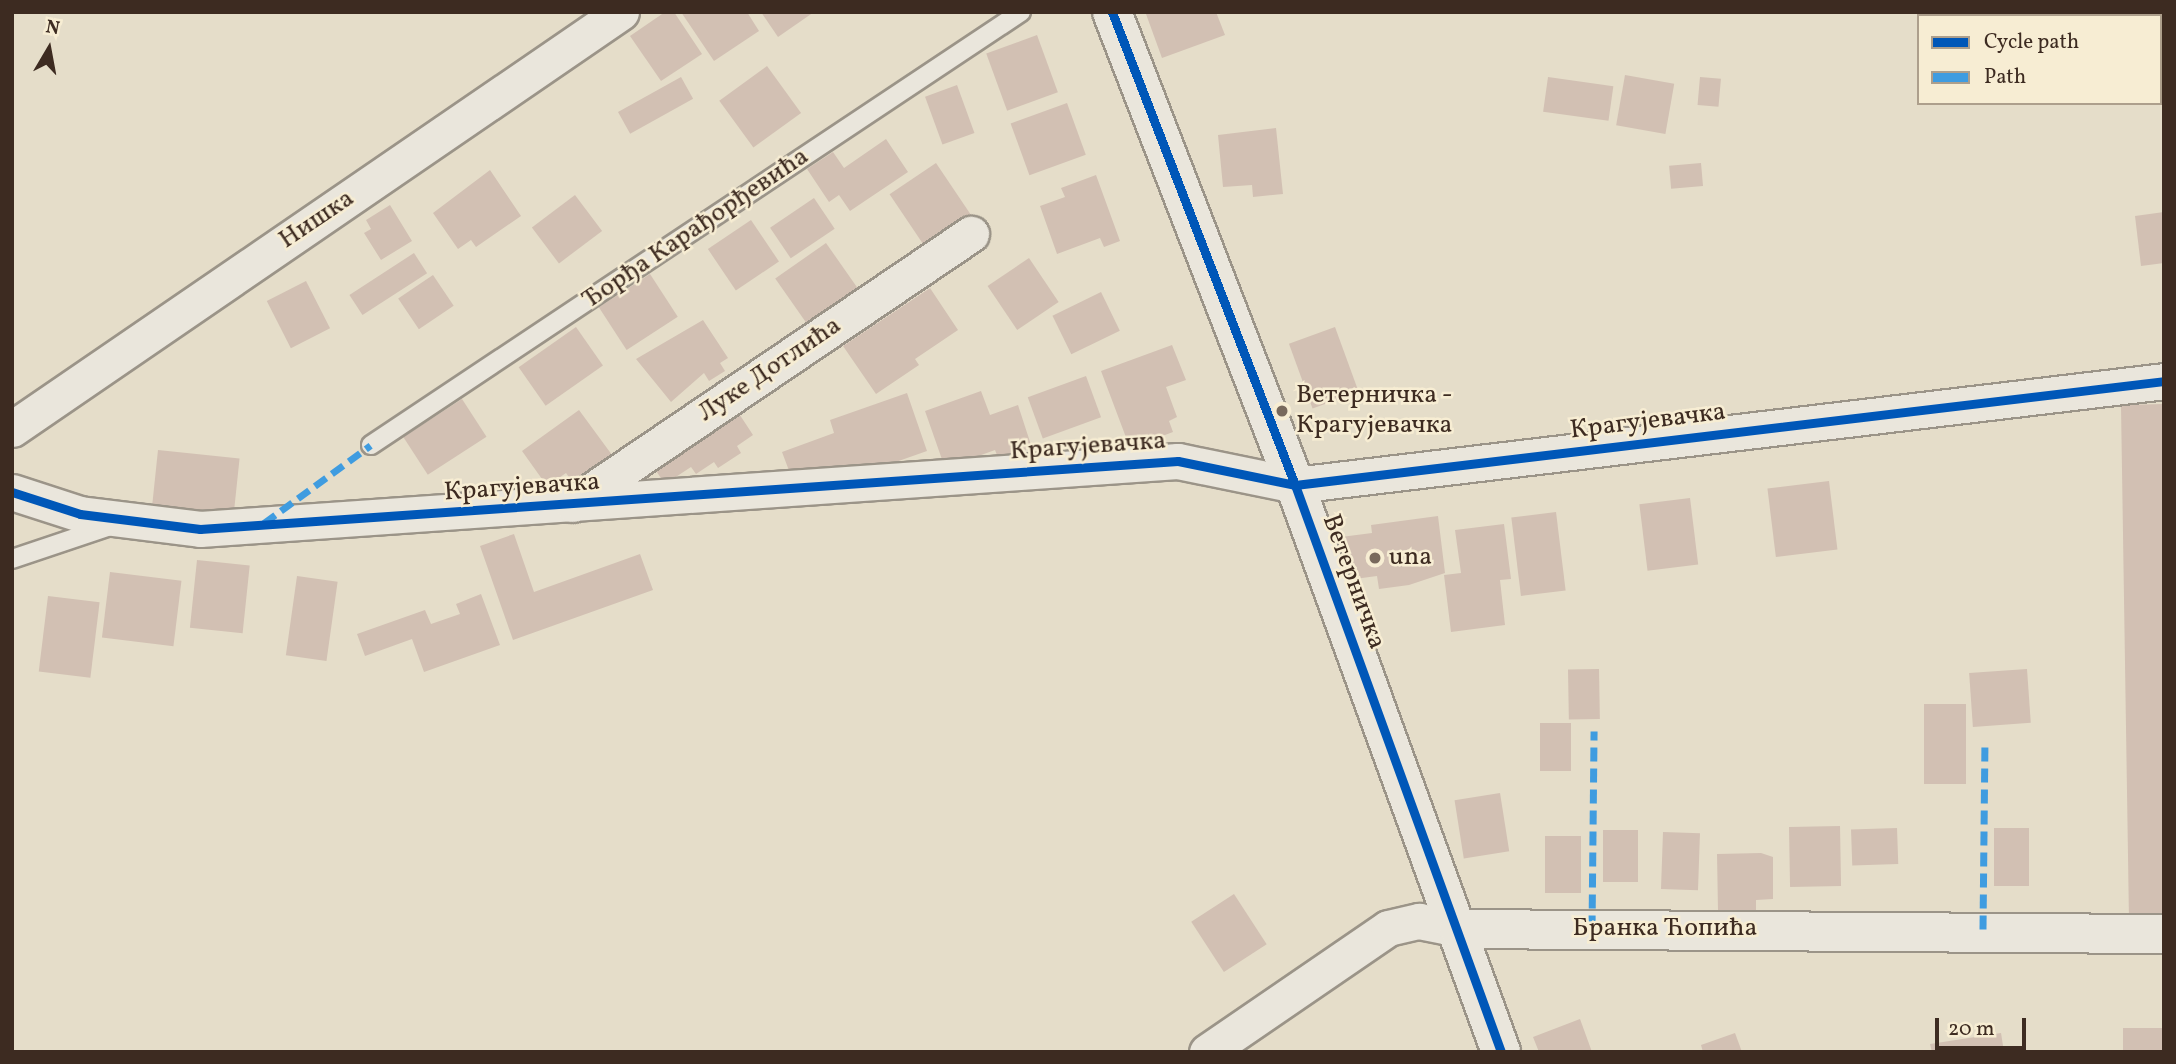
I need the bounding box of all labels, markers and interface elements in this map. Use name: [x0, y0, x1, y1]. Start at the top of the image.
north arrow: [14, 14, 84, 84]
text: N: [44, 14, 62, 42]
legend: [1917, 14, 2162, 105]
text: Cycle path: [1984, 28, 2079, 57]
text: Path: [1984, 63, 2026, 92]
street label: Ђорђа Карађорђевића: [577, 142, 815, 316]
street label: Нишка: [274, 184, 360, 256]
street label: Луке Дотлића: [693, 311, 847, 429]
place label: Ветерничка - Крагујевачка: [1296, 380, 1453, 442]
street label: Крагујевачка: [1568, 397, 1728, 447]
marker: Ветерничка - Крагујевачка: [1274, 403, 1290, 419]
street label: Крагујевачка: [1009, 426, 1167, 468]
street label: Крагујевачка: [443, 467, 601, 509]
street label: Ветерничка: [1314, 510, 1392, 654]
place label: una: [1389, 542, 1432, 574]
marker: una: [1367, 550, 1383, 566]
street label: Бранка Ћопића: [1572, 913, 1758, 945]
scale bar: [1938, 1004, 2029, 1048]
text: 20 m: [1948, 1015, 1994, 1044]

